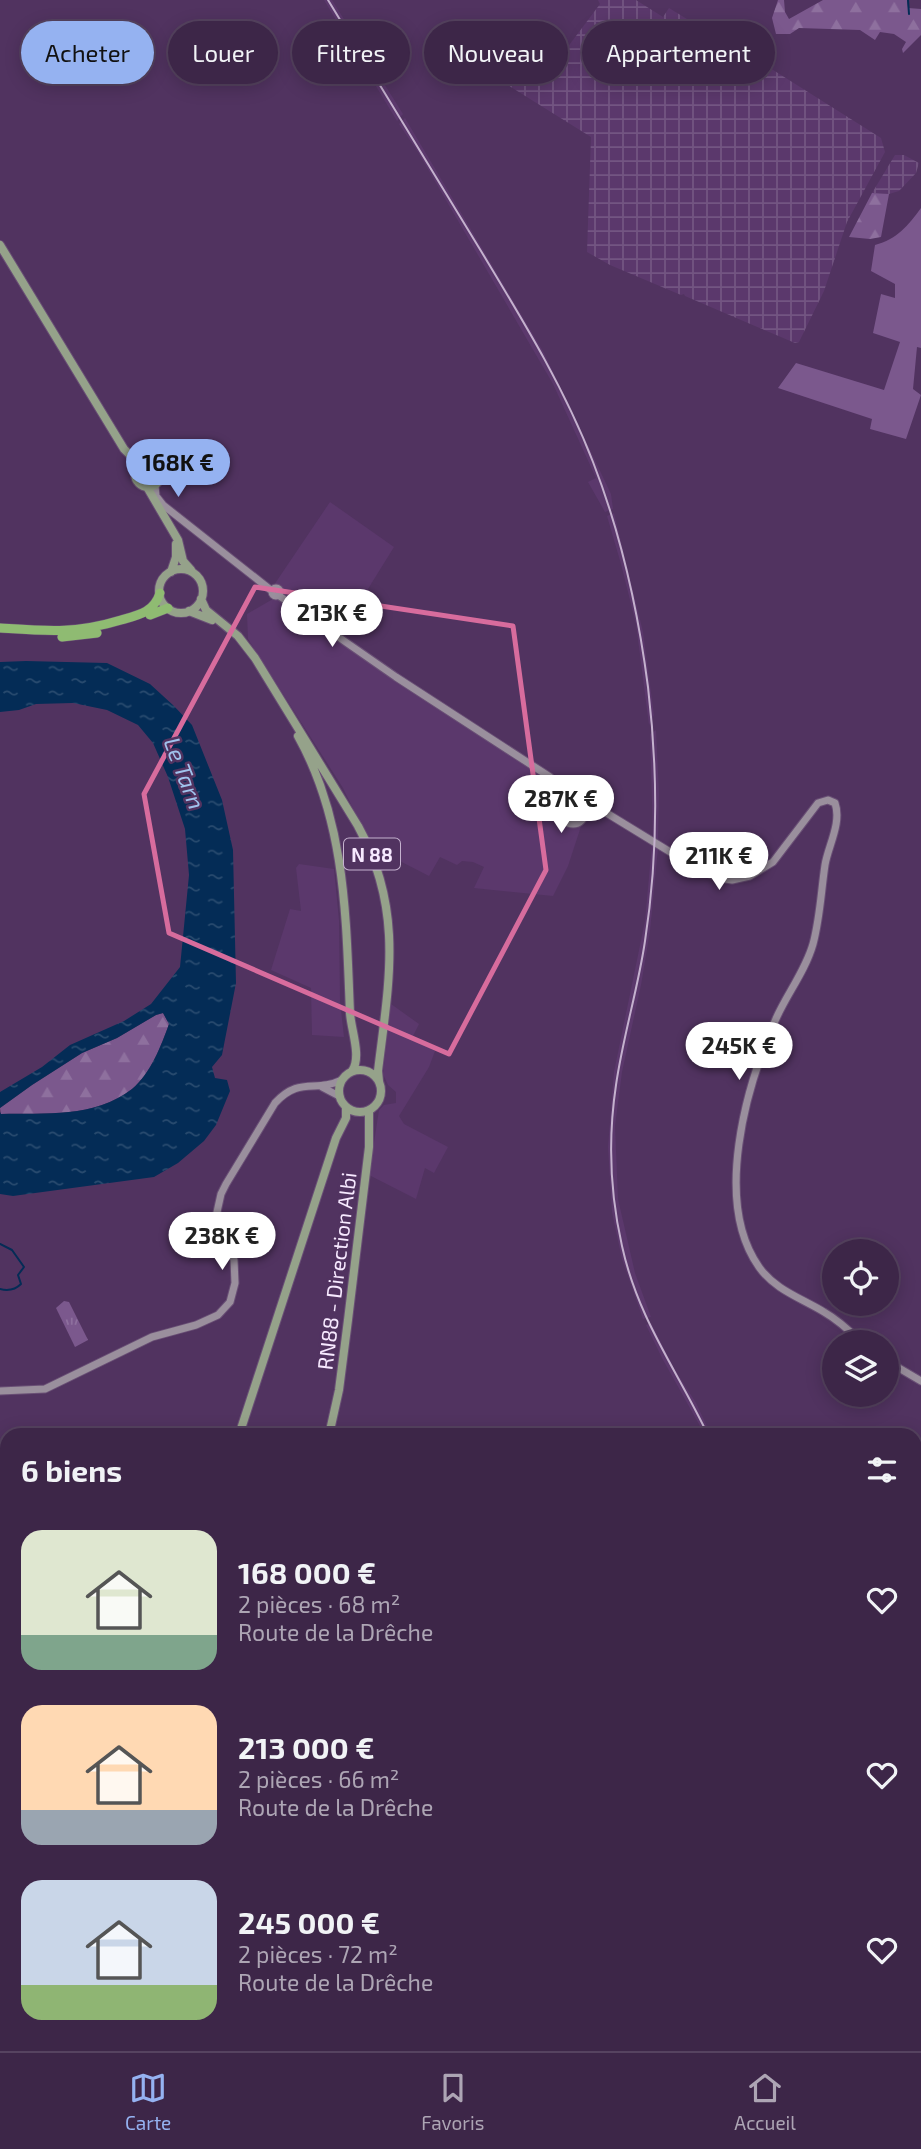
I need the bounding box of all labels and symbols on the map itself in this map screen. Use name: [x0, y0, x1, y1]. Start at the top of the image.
pin: 168K €: [121, 440, 235, 499]
pin: 213K €: [275, 590, 389, 649]
water label: Le Tarn: [159, 733, 211, 813]
pin: 287K €: [504, 776, 618, 835]
pin: 211K €: [662, 832, 776, 892]
road number: N 88: [344, 838, 400, 870]
pin: 245K €: [682, 1023, 796, 1082]
street label: RN88 - Direction Albi: [311, 1171, 361, 1371]
pin: 238K €: [165, 1212, 279, 1272]

